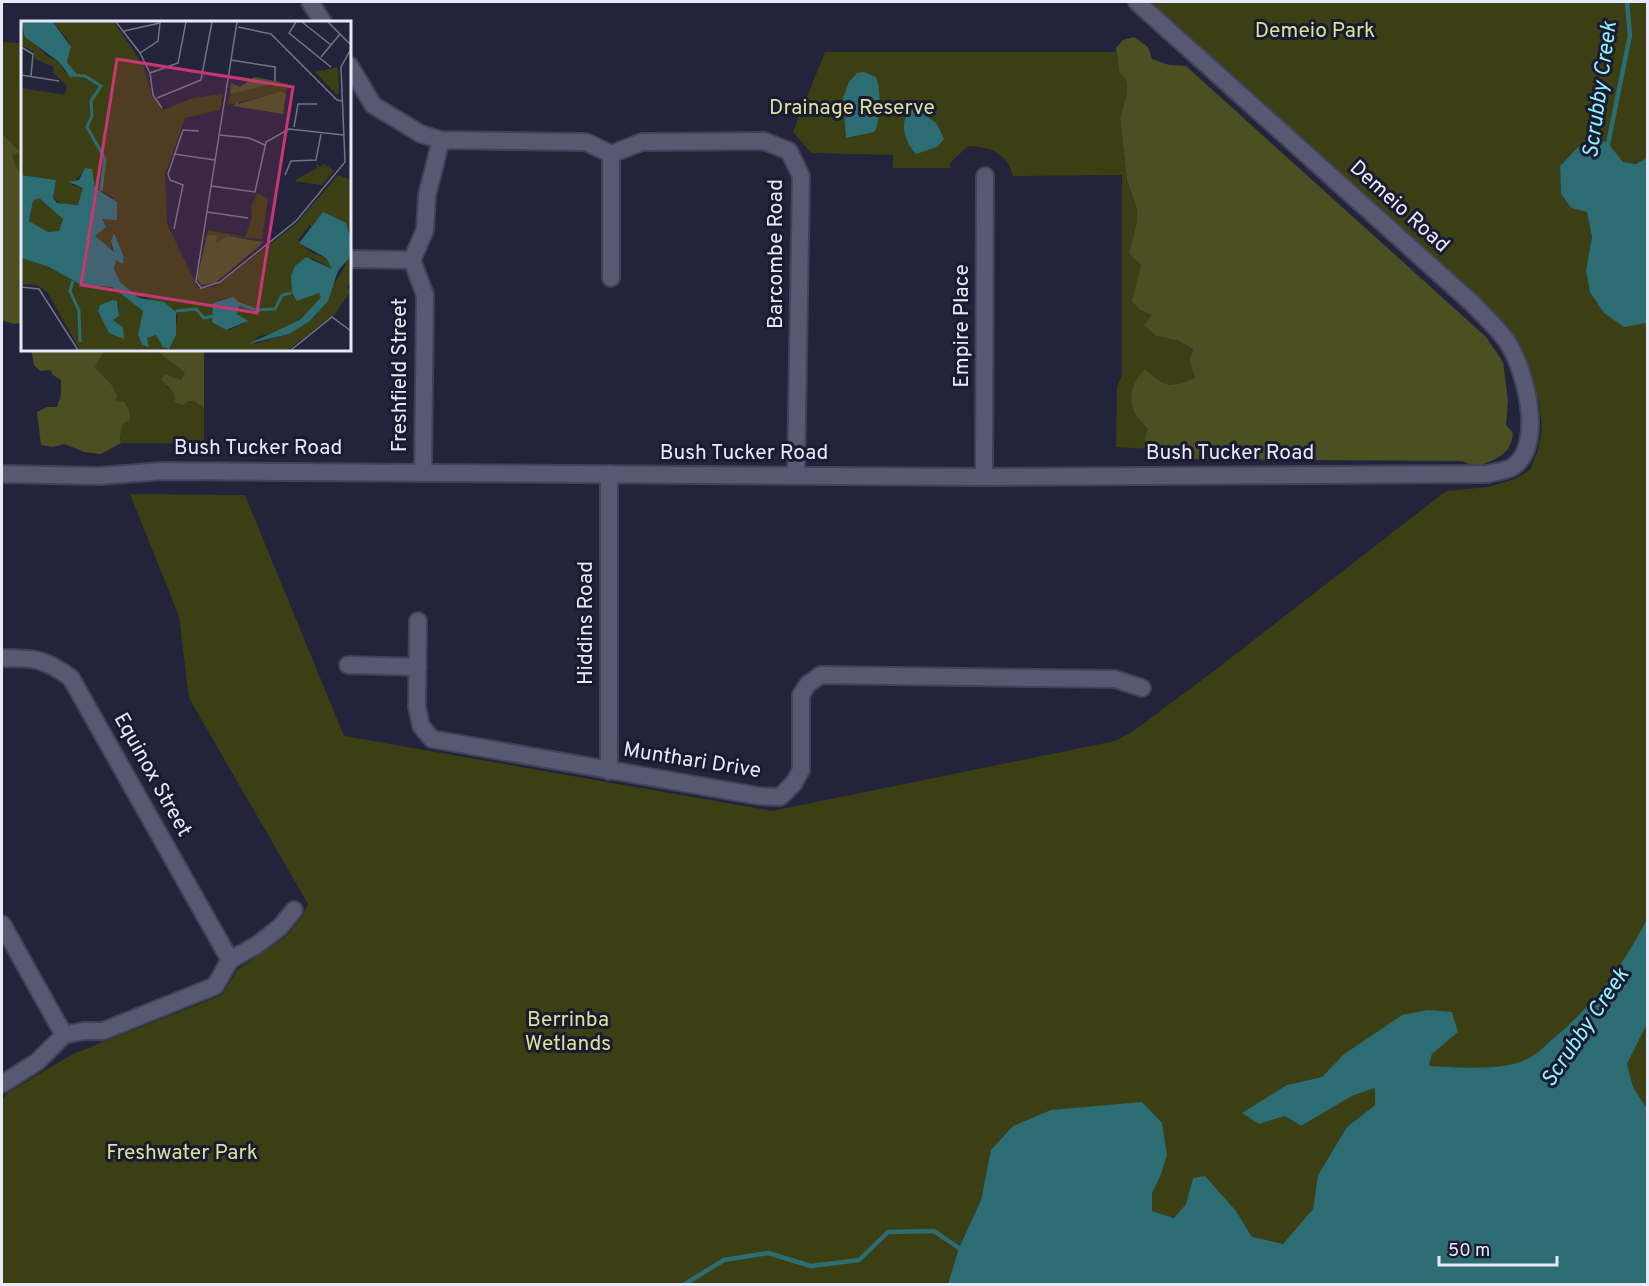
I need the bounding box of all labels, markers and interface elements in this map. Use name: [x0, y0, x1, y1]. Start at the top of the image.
park label: Demeio Park: [1255, 18, 1375, 45]
water label: Scrubby Creek: [1578, 19, 1624, 160]
inset map: [21, 21, 351, 351]
park label: Drainage Reserve: [769, 95, 935, 122]
street label: Demeio Road: [1343, 155, 1455, 259]
street label: Barcombe Road: [763, 179, 790, 329]
street label: Empire Place: [949, 264, 976, 388]
street label: Freshfield Street: [387, 298, 414, 452]
street label: Bush Tucker Road: [174, 435, 342, 462]
street label: Bush Tucker Road: [660, 440, 828, 467]
street label: Bush Tucker Road: [1146, 440, 1314, 467]
street label: Hiddins Road: [573, 561, 600, 685]
street label: Equinox Street: [107, 708, 197, 842]
street label: Munthari Drive: [621, 737, 763, 785]
water label: Scrubby Creek: [1536, 963, 1636, 1093]
park label: Berrinba Wetlands: [525, 1007, 611, 1058]
park label: Freshwater Park: [106, 1140, 258, 1167]
scale bar: [1439, 1229, 1558, 1267]
text: 50 m: [1448, 1240, 1490, 1263]

